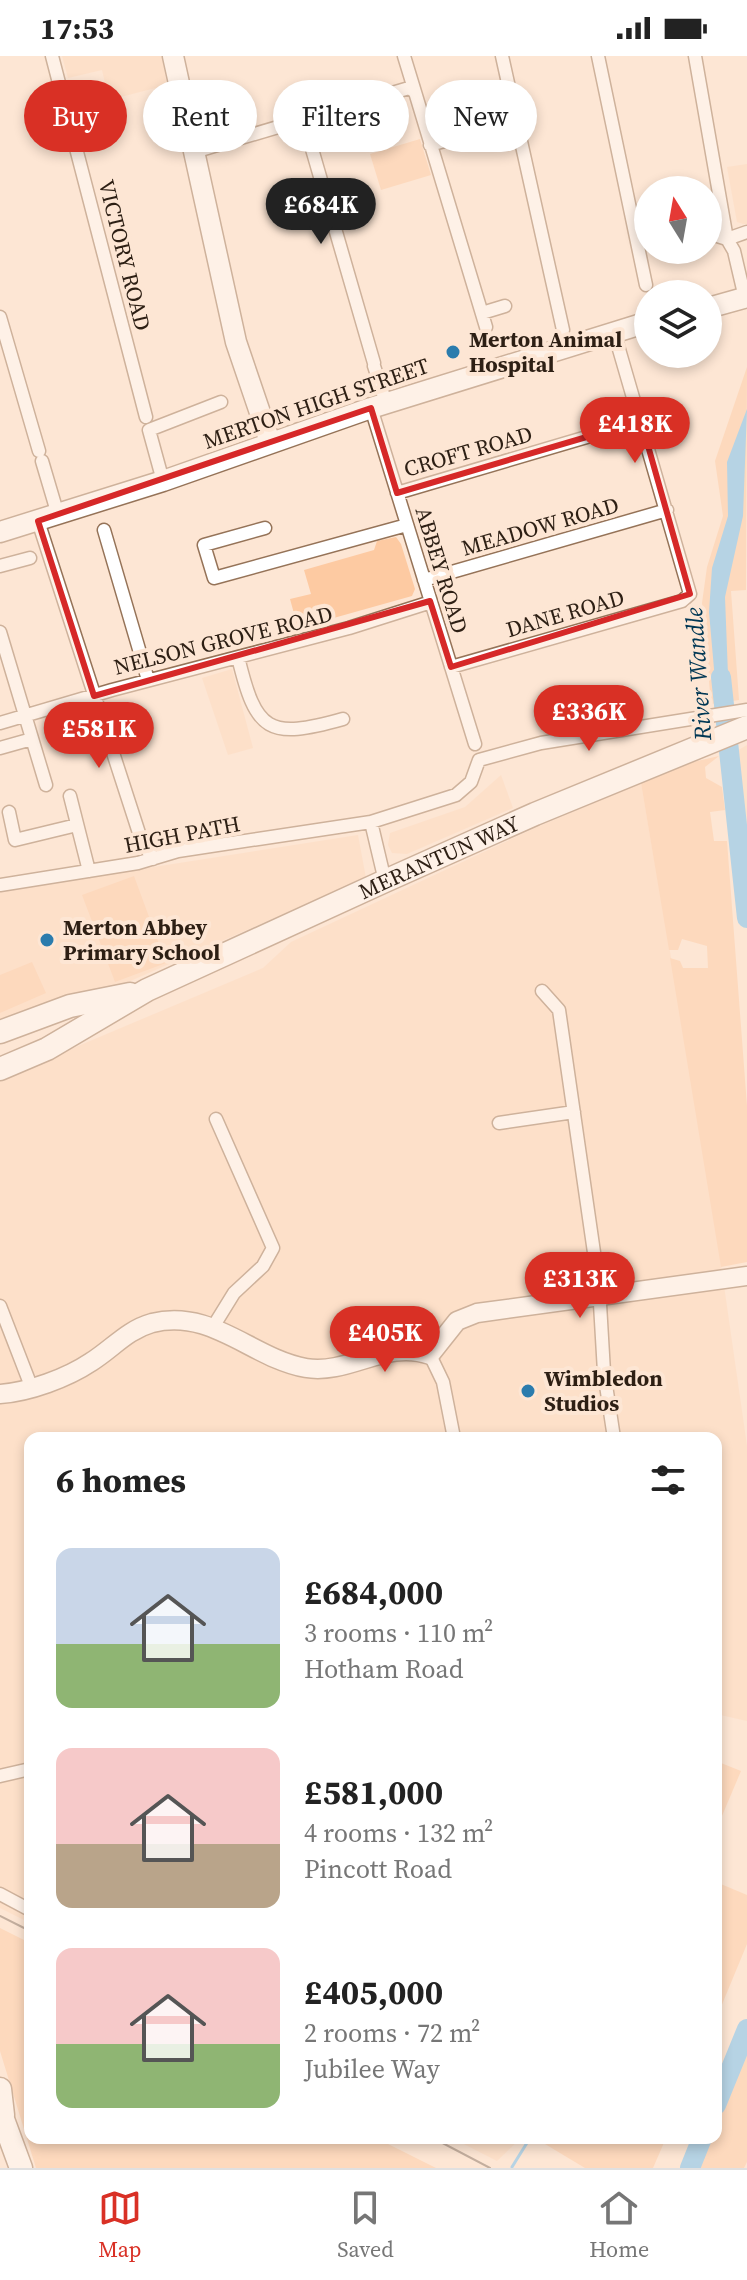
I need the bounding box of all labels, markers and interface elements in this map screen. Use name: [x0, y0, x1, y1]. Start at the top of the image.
text: 17:53: [40, 8, 114, 49]
chip: Buy: [24, 80, 127, 152]
chip: Rent: [143, 80, 257, 152]
chip: Filters: [273, 80, 409, 152]
chip: New: [425, 80, 537, 152]
street label: VICTORY ROAD: [92, 176, 158, 334]
north arrow: [634, 176, 722, 264]
map controls: [634, 176, 722, 368]
pin: £684K: [265, 178, 377, 246]
text: £684K: [284, 186, 358, 222]
button: layers: [634, 280, 722, 368]
place label: Merton Animal Hospital: [469, 324, 622, 379]
marker: Merton Animal Hospital: [444, 343, 462, 361]
street label: MERTON HIGH STREET: [199, 350, 433, 456]
pin: £418K: [579, 397, 691, 465]
text: £418K: [598, 405, 672, 441]
street label: CROFT ROAD: [400, 418, 536, 484]
street label: MEADOW ROAD: [458, 489, 622, 563]
street label: ABBEY ROAD: [409, 503, 475, 637]
street label: DANE ROAD: [502, 582, 628, 644]
street label: NELSON GROVE ROAD: [110, 598, 336, 682]
water label: River Wandle: [677, 606, 719, 743]
pin: £336K: [533, 685, 645, 753]
text: £336K: [552, 693, 626, 729]
pin: £581K: [43, 702, 155, 770]
text: £581K: [62, 710, 136, 746]
street label: HIGH PATH: [121, 808, 243, 860]
street label: MERANTUN WAY: [354, 808, 524, 906]
place label: Merton Abbey Primary School: [63, 912, 220, 967]
marker: Merton Abbey Primary School: [38, 931, 56, 949]
pin: £313K: [524, 1252, 636, 1320]
text: £313K: [543, 1260, 617, 1296]
pin: £405K: [329, 1306, 441, 1374]
text: £405K: [348, 1314, 422, 1350]
place label: Wimbledon Studios: [544, 1363, 663, 1418]
marker: Wimbledon Studios: [519, 1382, 537, 1400]
text: 6 homes: [56, 1457, 186, 1503]
icon: filters: [646, 1458, 690, 1502]
text: £684,000: [304, 1569, 443, 1615]
icon: home: [120, 1580, 216, 1676]
text: 3 rooms · 110 m²: [304, 1615, 493, 1651]
text: Hotham Road: [304, 1651, 464, 1687]
text: £581,000: [304, 1769, 443, 1815]
icon: home: [120, 1780, 216, 1876]
text: 4 rooms · 132 m²: [304, 1815, 493, 1851]
text: Pincott Road: [304, 1851, 452, 1887]
text: £405,000: [304, 1969, 443, 2015]
icon: home: [120, 1980, 216, 2076]
text: 2 rooms · 72 m²: [304, 2015, 480, 2051]
text: Jubilee Way: [304, 2051, 440, 2087]
tab: Map: [98, 2186, 142, 2264]
tab: Saved: [337, 2186, 394, 2264]
tab: Home: [589, 2186, 649, 2264]

